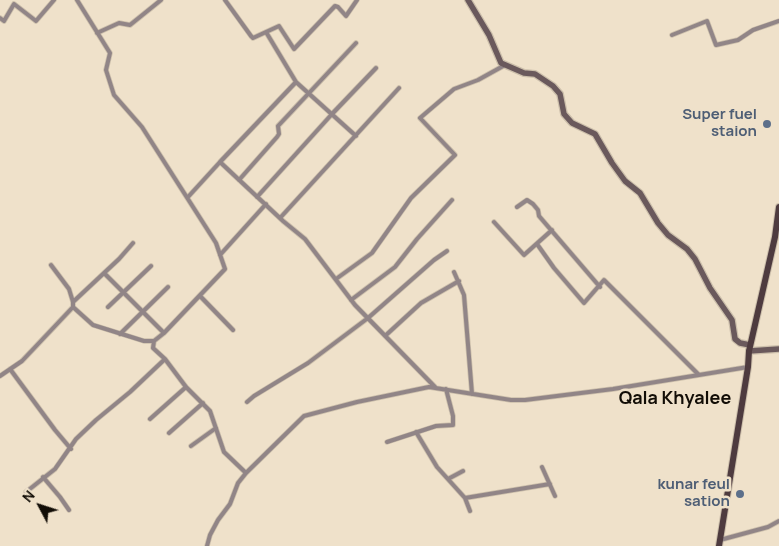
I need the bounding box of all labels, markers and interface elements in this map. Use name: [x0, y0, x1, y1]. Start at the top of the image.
place label: Super fuel staion: [682, 106, 757, 141]
marker: Super fuel staion: [761, 118, 773, 130]
district label: Qala Khyalee: [619, 388, 731, 410]
place label: kunar feul sation: [658, 476, 730, 511]
north arrow: [15, 481, 65, 531]
text: N: [18, 486, 39, 506]
marker: kunar feul sation: [734, 488, 746, 500]

